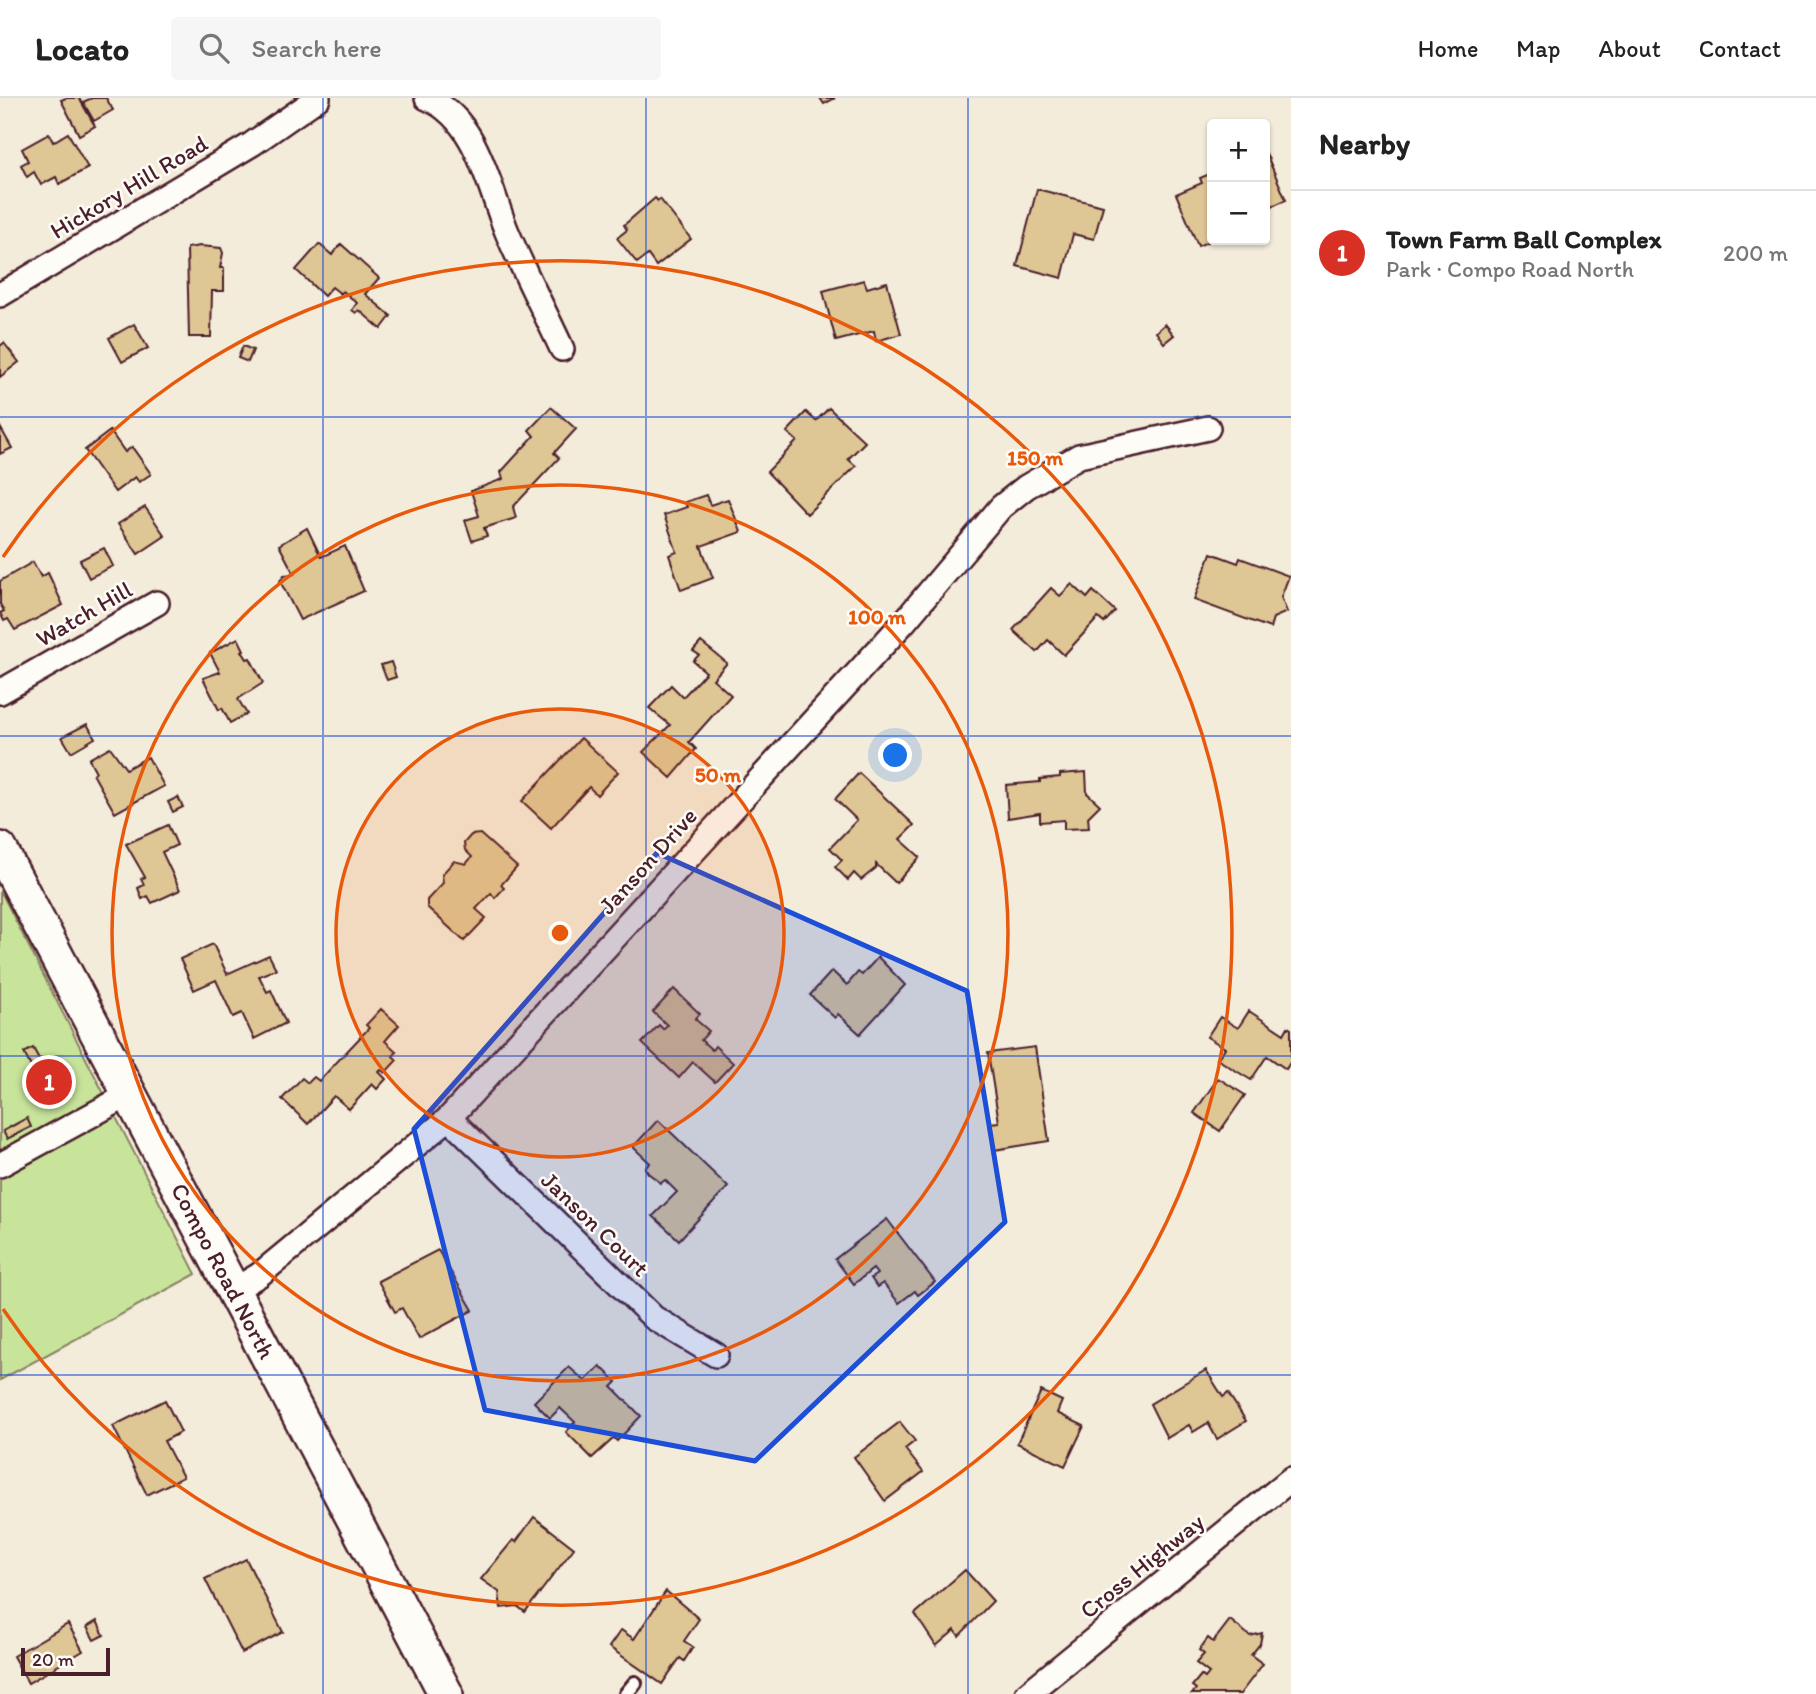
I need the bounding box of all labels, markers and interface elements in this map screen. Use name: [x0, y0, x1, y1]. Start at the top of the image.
search box: [171, 17, 661, 80]
text: Locato: [35, 29, 129, 68]
icon: search: [195, 29, 233, 67]
text: Search here: [251, 32, 382, 64]
text: Home: [1418, 34, 1478, 63]
text: Map: [1516, 34, 1560, 63]
text: About: [1598, 34, 1661, 63]
text: Contact: [1699, 34, 1781, 63]
map controls: [1207, 119, 1270, 245]
button: +: [1207, 119, 1270, 182]
text: Nearby: [1319, 125, 1410, 162]
street label: Hickory Hill Road: [45, 128, 213, 245]
button: −: [1207, 182, 1270, 245]
text: Town Farm Ball Complex: [1386, 223, 1661, 255]
text: 1: [1337, 239, 1347, 267]
text: 200 m: [1723, 239, 1788, 267]
text: Park · Compo Road North: [1386, 255, 1634, 283]
text: 150 m: [1007, 445, 1063, 470]
street label: Watch Hill: [30, 574, 137, 653]
text: 100 m: [848, 604, 906, 629]
your location: [878, 738, 912, 772]
text: 50 m: [695, 762, 742, 787]
street label: Janson Drive: [592, 801, 703, 920]
centre of rings: [548, 921, 572, 945]
pin: 1: [26, 1056, 72, 1108]
street label: Janson Court: [535, 1165, 655, 1282]
street label: Compo Road North: [165, 1178, 282, 1364]
street label: Cross Highway: [1074, 1507, 1210, 1624]
scale bar: [21, 1645, 110, 1677]
text: 20 m: [32, 1648, 74, 1671]

